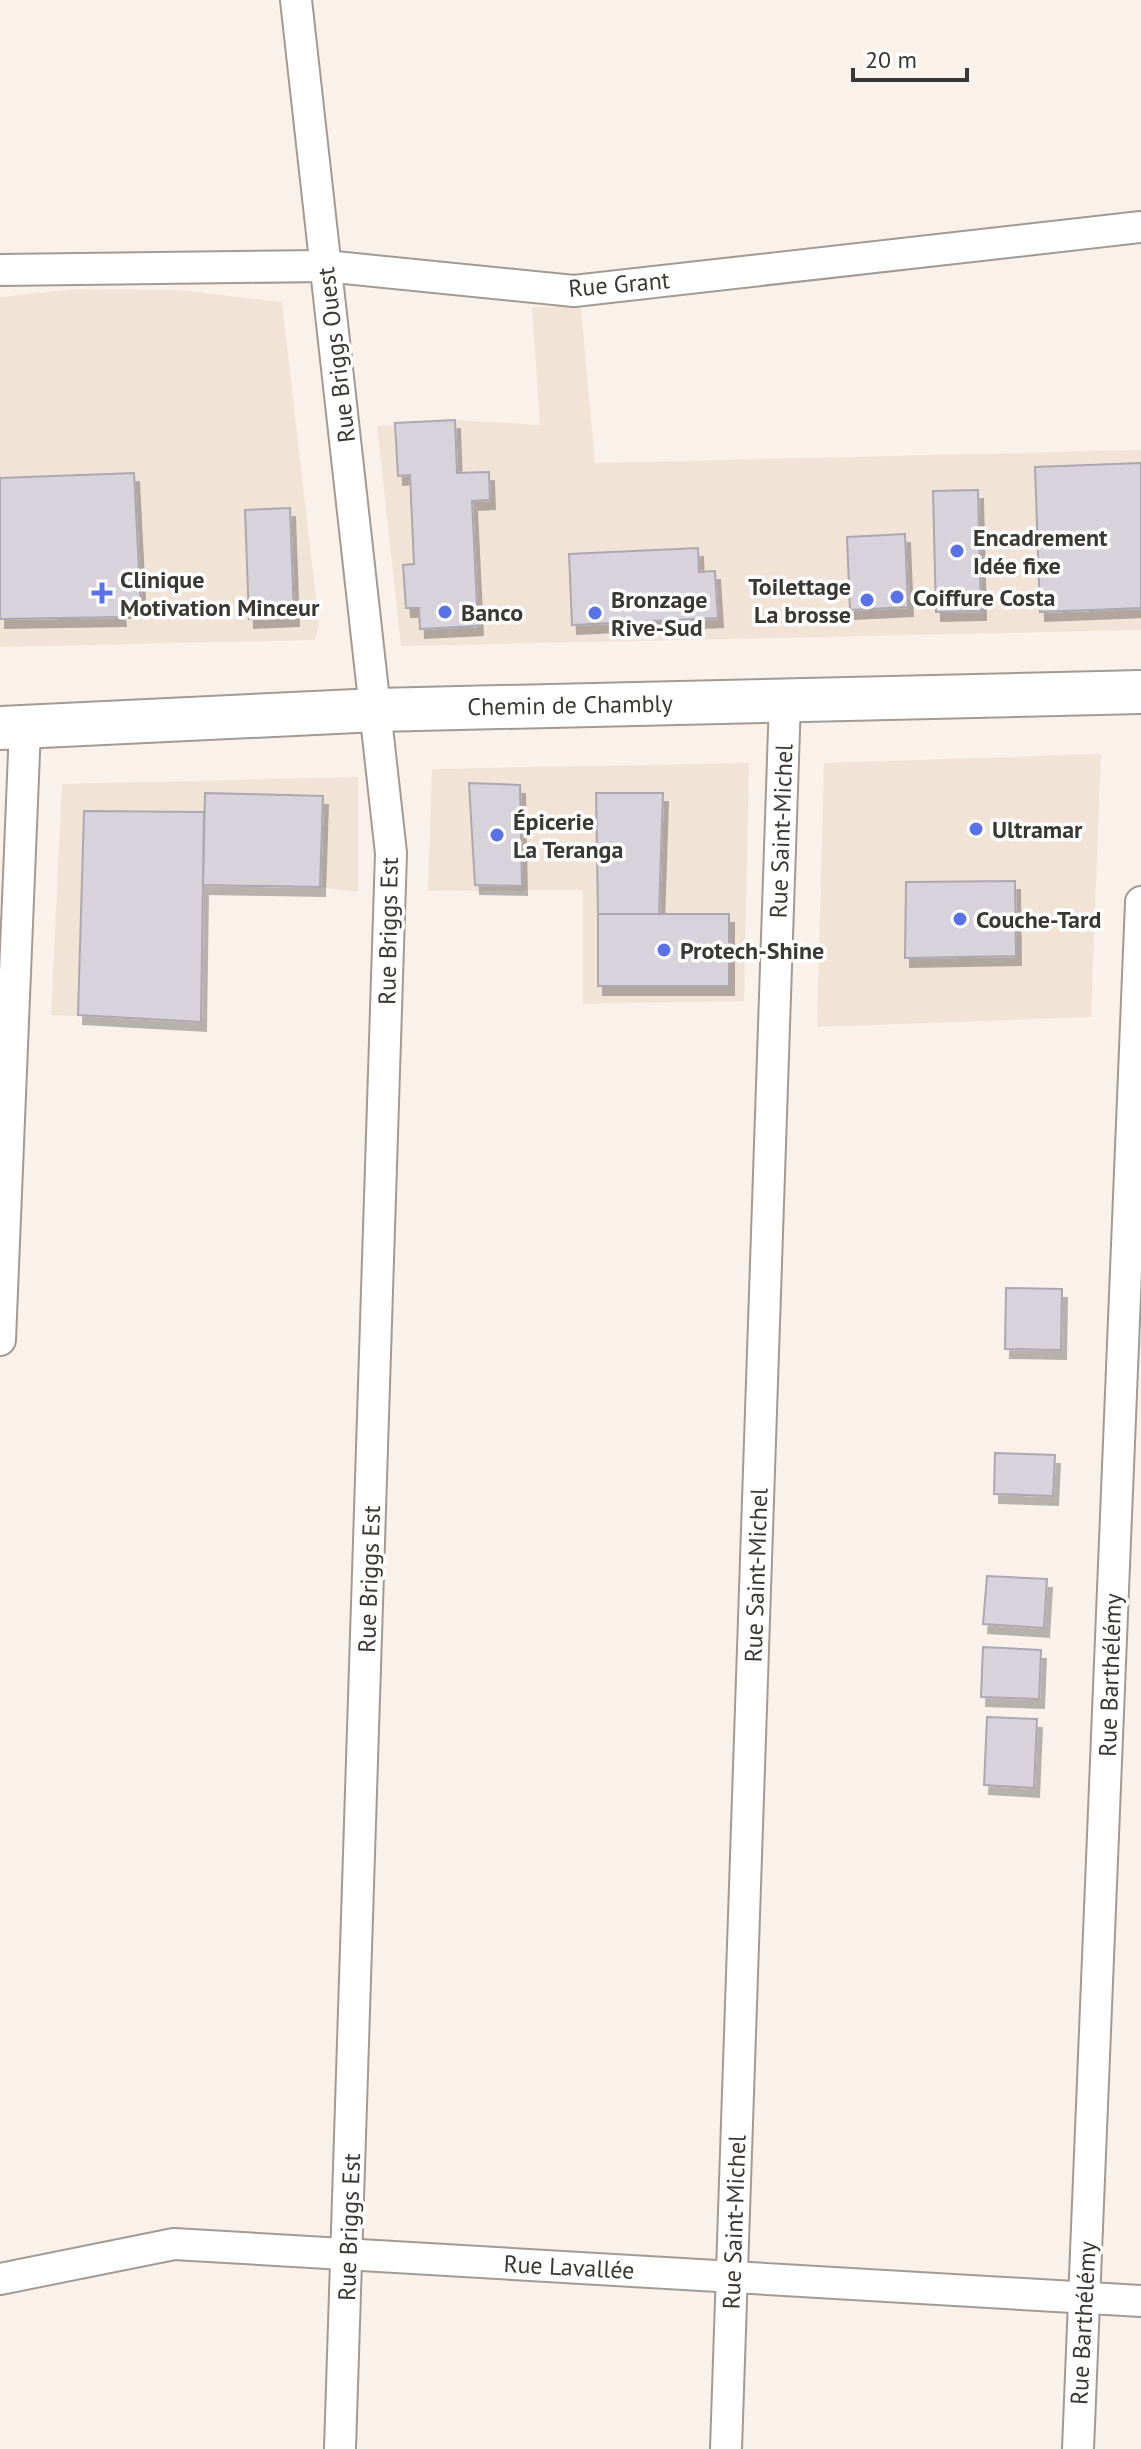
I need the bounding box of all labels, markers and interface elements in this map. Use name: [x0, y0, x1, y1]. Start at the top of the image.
scale bar: [853, 32, 967, 82]
text: 20 m: [865, 44, 917, 75]
street label: Rue Grant: [567, 264, 671, 304]
street label: Rue Briggs Ouest: [310, 266, 362, 444]
place label: Encadrement Idée fixe: [973, 522, 1108, 581]
marker: Encadrement Idée fixe: [948, 542, 966, 560]
place label: Clinique Motivation Minceur: [120, 564, 320, 623]
place label: Toilettage La brosse: [748, 571, 851, 630]
marker: Clinique Motivation Minceur: [91, 582, 113, 604]
place label: Coiffure Costa: [913, 582, 1055, 613]
place label: Bronzage Rive-Sud: [611, 584, 708, 643]
marker: Coiffure Costa: [888, 588, 906, 606]
marker: Toilettage La brosse: [858, 591, 876, 609]
place label: Banco: [461, 597, 523, 628]
marker: Banco: [436, 603, 454, 621]
marker: Bronzage Rive-Sud: [586, 604, 604, 622]
street label: Chemin de Chambly: [467, 688, 673, 722]
street label: Rue Saint-Michel: [762, 743, 800, 919]
place label: Épicerie La Teranga: [513, 806, 623, 865]
place label: Ultramar: [992, 814, 1083, 845]
marker: Ultramar: [967, 820, 985, 838]
marker: Épicerie La Teranga: [488, 826, 506, 844]
street label: Rue Briggs Est: [371, 857, 405, 1005]
place label: Couche-Tard: [976, 904, 1101, 935]
marker: Couche-Tard: [951, 910, 969, 928]
place label: Protech-Shine: [680, 935, 824, 966]
marker: Protech-Shine: [655, 941, 673, 959]
street label: Rue Saint-Michel: [737, 1487, 775, 1663]
street label: Rue Briggs Est: [351, 1505, 387, 1653]
street label: Rue Barthélémy: [1092, 1593, 1128, 1757]
street label: Rue Saint-Michel: [715, 2134, 753, 2310]
street label: Rue Briggs Est: [331, 2153, 367, 2301]
street label: Rue Barthélémy: [1063, 2240, 1103, 2406]
street label: Rue Lavallée: [503, 2248, 635, 2286]

